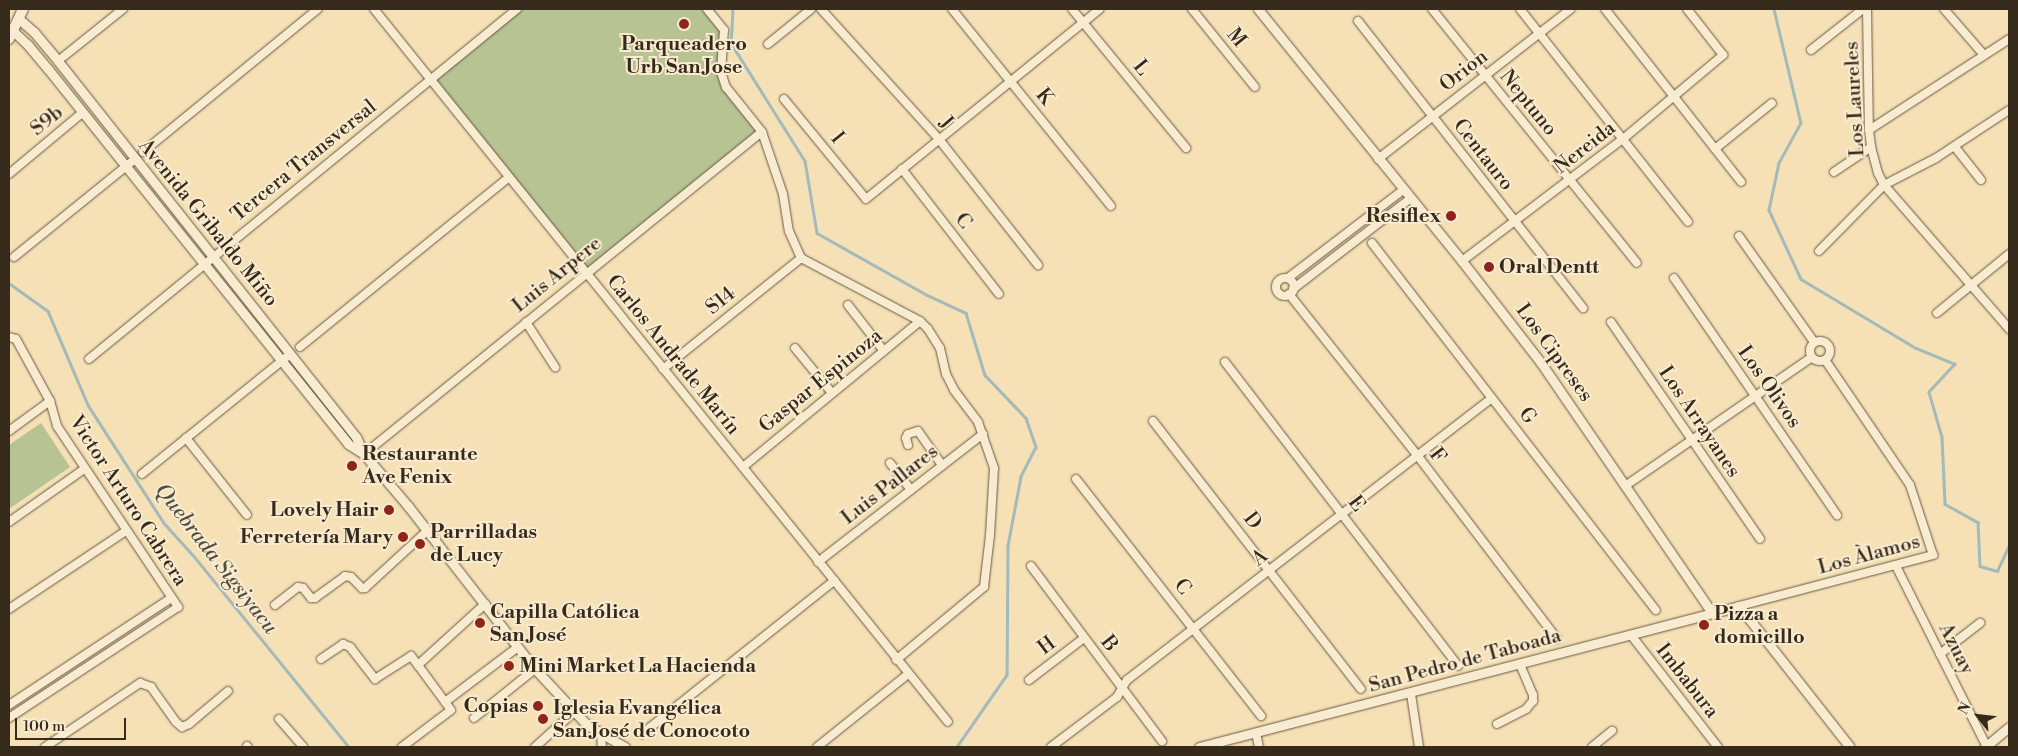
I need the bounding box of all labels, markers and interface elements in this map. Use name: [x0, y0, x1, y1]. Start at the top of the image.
marker: Parqueadero Urb San Jose: [678, 18, 690, 30]
street label: M: [1221, 24, 1251, 52]
place label: Parqueadero Urb San Jose: [621, 32, 747, 79]
street label: Los Laureles: [1840, 41, 1870, 157]
street label: Orion: [1435, 45, 1493, 97]
street label: L: [1128, 55, 1154, 81]
street label: Neptuno: [1494, 65, 1562, 141]
street label: K: [1030, 84, 1058, 110]
street label: Tercera Transversal: [227, 95, 381, 227]
street label: S9b: [26, 101, 68, 141]
street label: J: [934, 112, 958, 134]
street label: Centauro: [1448, 114, 1518, 196]
street label: Nereida: [1549, 117, 1621, 179]
street label: I: [825, 128, 849, 148]
street label: Avenida Gribaldo Miño: [133, 134, 283, 312]
place label: Resiflex: [1366, 204, 1441, 228]
street label: C: [949, 208, 977, 234]
marker: Resiflex: [1445, 210, 1457, 222]
street label: Luis Arpere: [508, 232, 606, 318]
place label: Oral Dentt: [1499, 255, 1599, 279]
marker: Oral Dentt: [1483, 261, 1495, 273]
street label: Carlos Andrade Marín: [601, 270, 745, 440]
street label: S14: [701, 282, 741, 320]
street label: Los Cipreses: [1510, 299, 1598, 407]
street label: Gaspar Espinoza: [755, 324, 887, 438]
street label: Los Olivos: [1732, 341, 1806, 433]
street label: Los Arrayanes: [1653, 362, 1745, 482]
street label: G: [1513, 403, 1541, 429]
street label: Victor Arturo Cabrera: [64, 411, 192, 591]
street label: Luis Pallares: [837, 440, 943, 530]
place label: Restaurante Ave Fenix: [362, 442, 478, 489]
street label: F: [1423, 444, 1451, 468]
marker: Restaurante Ave Fenix: [346, 460, 358, 472]
water label: Quebrada Sigsiyacu: [149, 479, 283, 639]
street label: E: [1342, 491, 1370, 517]
place label: Lovely Hair: [270, 498, 379, 522]
marker: Lovely Hair: [383, 504, 395, 516]
street label: D: [1238, 507, 1266, 535]
place label: Parrilladas de Lucy: [430, 520, 537, 567]
place label: Ferretería Mary: [240, 525, 393, 549]
street label: Los Àlamos: [1815, 530, 1923, 580]
marker: Ferretería Mary: [397, 531, 409, 543]
marker: Parrilladas de Lucy: [414, 538, 426, 550]
street label: A: [1247, 544, 1273, 572]
street label: C: [1168, 574, 1196, 600]
place label: Capilla Católica San José: [490, 600, 640, 647]
place label: Pizza a domicillo: [1714, 602, 1805, 649]
marker: Capilla Católica San José: [474, 617, 486, 629]
marker: Pizza a domicillo: [1698, 619, 1710, 631]
street label: Azuay: [1933, 619, 1979, 679]
street label: San Pedro de Taboada: [1366, 624, 1564, 698]
street label: B: [1095, 631, 1123, 657]
street label: H: [1033, 632, 1061, 660]
street label: Imbabura: [1650, 639, 1724, 723]
place label: Mini Market La Hacienda: [519, 654, 756, 678]
marker: Mini Market La Hacienda: [503, 660, 515, 672]
north arrow: [1953, 691, 2003, 741]
place label: Copias: [464, 694, 528, 718]
place label: Iglesia Evangélica San José de Conocoto: [553, 696, 750, 743]
marker: Copias: [532, 700, 544, 712]
text: N: [1954, 700, 1975, 718]
scale bar: [18, 708, 129, 740]
marker: Iglesia Evangélica San José de Conocoto: [537, 713, 549, 725]
text: 100 m: [23, 717, 65, 736]

